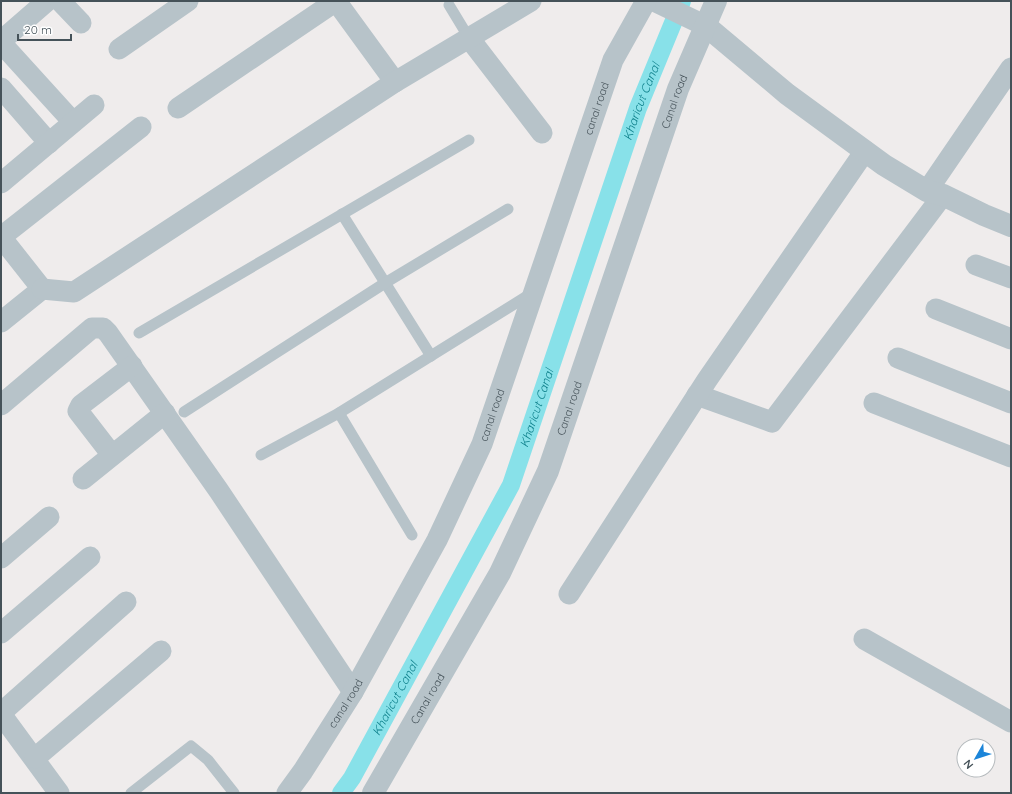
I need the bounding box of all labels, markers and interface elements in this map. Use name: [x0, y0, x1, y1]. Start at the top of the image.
scale bar: [18, 16, 71, 42]
text: 20 m: [24, 22, 52, 37]
water label: Kharicut Canal: [620, 59, 663, 142]
street label: Canal road: [658, 73, 690, 131]
street label: canal road: [581, 80, 612, 137]
water label: Kharicut Canal: [516, 366, 557, 449]
street label: Canal road: [554, 379, 585, 437]
street label: canal road: [476, 387, 507, 443]
water label: Kharicut Canal: [369, 658, 421, 738]
street label: Canal road: [407, 671, 448, 727]
street label: canal road: [325, 677, 366, 731]
north arrow: [956, 738, 996, 778]
text: N: [960, 757, 976, 772]

